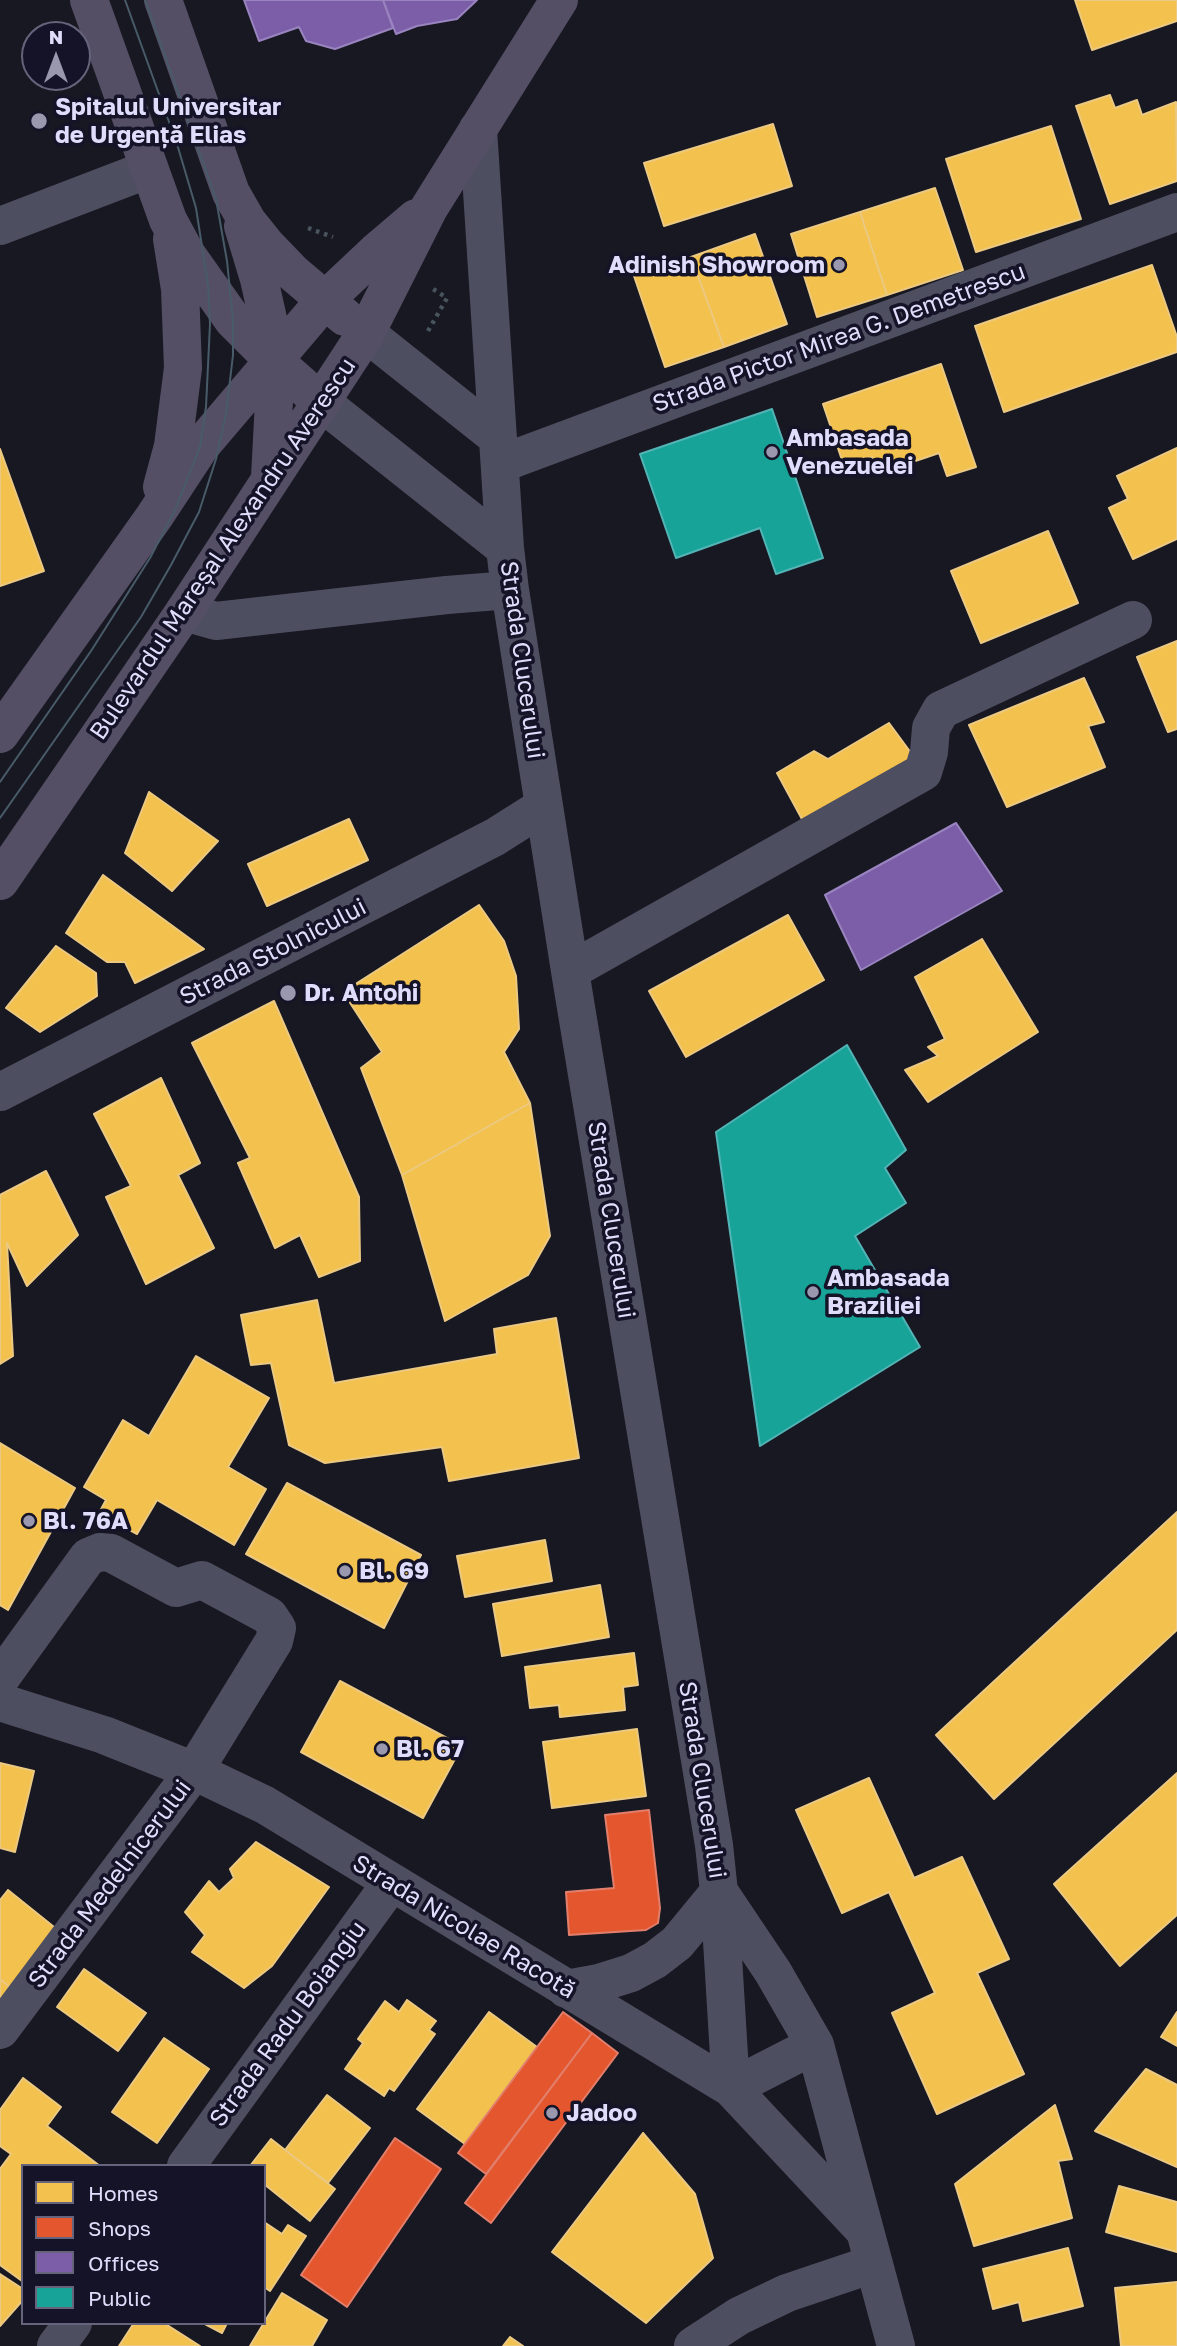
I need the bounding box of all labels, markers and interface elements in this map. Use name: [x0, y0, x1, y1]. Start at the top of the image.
north arrow: [21, 21, 91, 91]
text: N: [49, 25, 63, 48]
place label: Spitalul Universitar de Urgență Elias: [55, 93, 281, 149]
marker: Spitalul Universitar de Urgență Elias: [29, 111, 49, 131]
place label: Adinish Showroom: [608, 251, 825, 279]
street label: Strada Pictor Mirea G. Demetrescu: [649, 257, 1029, 419]
marker: Adinish Showroom: [831, 257, 847, 273]
street label: Bulevardul Mareșal Alexandru Averescu: [84, 353, 362, 745]
place label: Ambasada Venezuelei: [786, 424, 914, 480]
marker: Ambasada Venezuelei: [764, 444, 780, 460]
street label: Strada Clucerului: [494, 559, 550, 761]
street label: Strada Stolnicului: [175, 893, 371, 1011]
place label: Dr. Antohi: [304, 979, 418, 1007]
marker: Dr. Antohi: [278, 983, 298, 1003]
street label: Strada Clucerului: [581, 1119, 641, 1321]
place label: Ambasada Braziliei: [827, 1264, 950, 1320]
marker: Ambasada Braziliei: [805, 1284, 821, 1300]
place label: Bl. 76A: [43, 1507, 128, 1535]
marker: Bl. 76A: [21, 1513, 37, 1529]
place label: Bl. 69: [359, 1557, 429, 1585]
marker: Bl. 69: [337, 1563, 353, 1579]
street label: Strada Clucerului: [672, 1679, 732, 1881]
place label: Bl. 67: [396, 1735, 464, 1763]
marker: Bl. 67: [374, 1741, 390, 1757]
street label: Strada Medelnicerului: [22, 1774, 198, 1994]
street label: Strada Nicolae Racotă: [347, 1849, 581, 2005]
street label: Strada Radu Boiangiu: [204, 1915, 372, 2133]
place label: Jadoo: [566, 2099, 637, 2127]
marker: Jadoo: [544, 2105, 560, 2121]
legend: [21, 2164, 266, 2325]
text: Homes: [88, 2180, 158, 2206]
text: Shops: [88, 2215, 151, 2241]
text: Offices: [88, 2250, 159, 2276]
text: Public: [88, 2285, 151, 2311]

